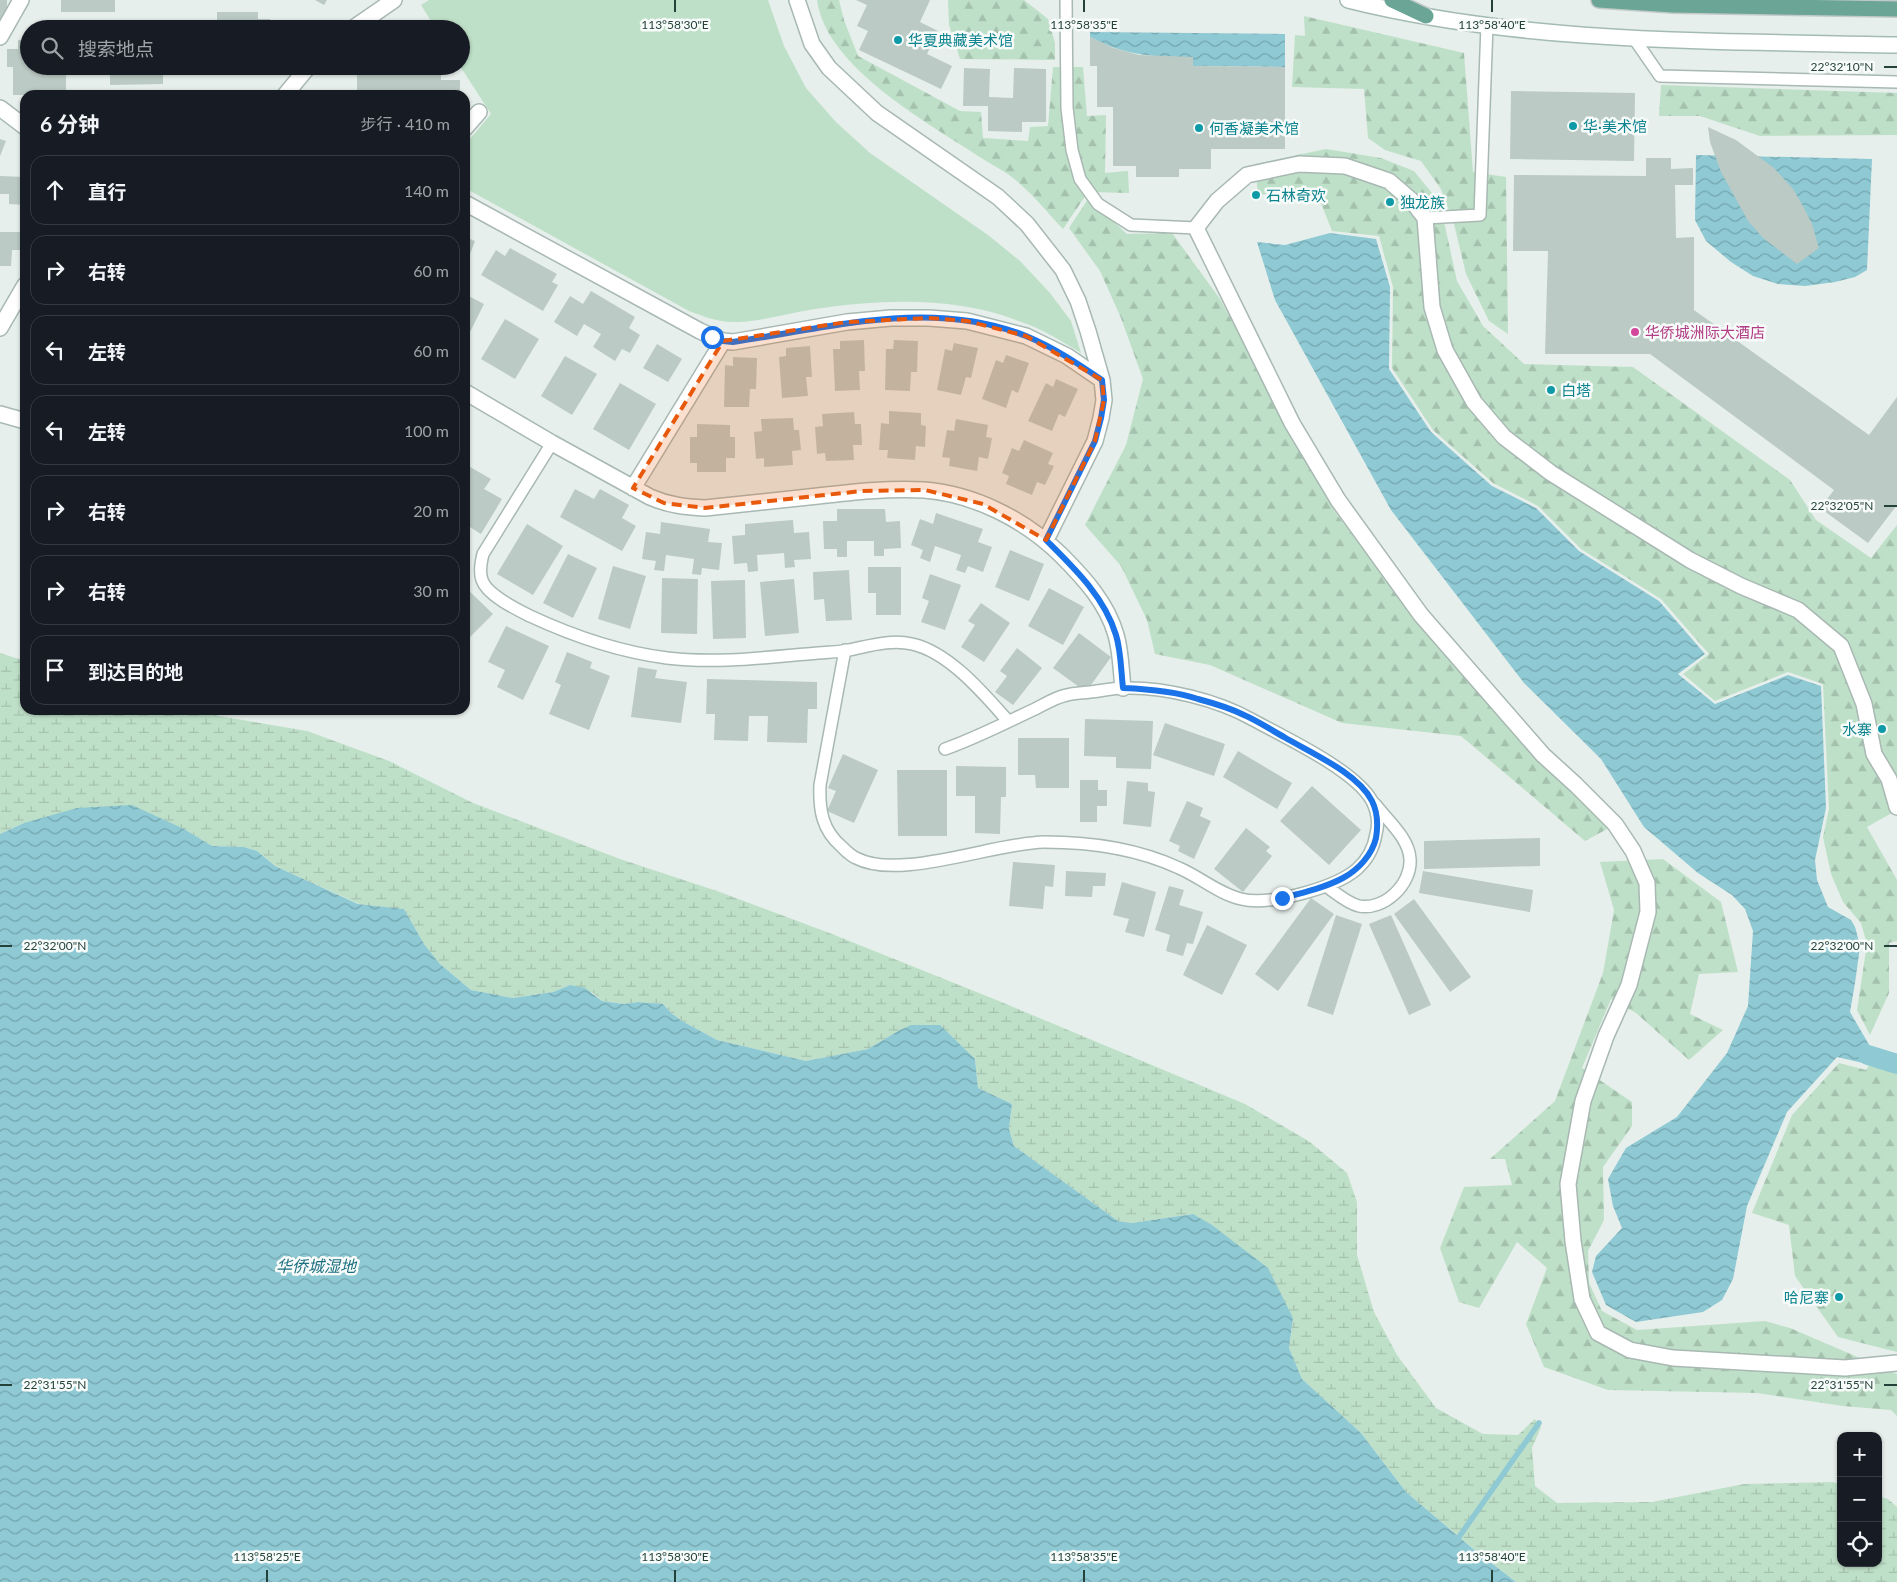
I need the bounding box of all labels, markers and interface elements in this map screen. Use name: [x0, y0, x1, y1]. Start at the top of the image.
text: 113°58'30"E: [641, 17, 709, 32]
text: 113°58'35"E: [1050, 17, 1118, 32]
text: 113°58'40"E: [1458, 17, 1526, 32]
search box: [20, 20, 470, 75]
place label: 华夏典藏美术馆: [908, 31, 1013, 49]
icon: search: [38, 34, 66, 62]
marker: 华夏典藏美术馆: [892, 34, 904, 46]
text: 搜索地点: [78, 37, 154, 60]
text: 22°32'10"N: [1811, 59, 1873, 74]
text: 6 分钟: [40, 111, 99, 136]
text: 步行 · 410 m: [361, 114, 450, 133]
place label: 华·美术馆: [1583, 117, 1647, 135]
place label: 何香凝美术馆: [1209, 119, 1299, 137]
marker: 华·美术馆: [1567, 120, 1579, 132]
marker: 何香凝美术馆: [1193, 122, 1205, 134]
icon: ahead: [41, 176, 69, 204]
text: 直行: [88, 180, 126, 203]
text: 140 m: [404, 181, 449, 200]
place label: 石林奇欢: [1266, 186, 1326, 204]
marker: 石林奇欢: [1250, 189, 1262, 201]
place label: 独龙族: [1400, 193, 1445, 211]
marker: 独龙族: [1384, 196, 1396, 208]
icon: right: [41, 256, 69, 284]
text: 右转: [88, 260, 126, 283]
text: 60 m: [413, 261, 449, 280]
place label: 华侨城洲际大酒店: [1645, 323, 1765, 341]
route start: [701, 326, 724, 349]
marker: 华侨城洲际大酒店: [1629, 326, 1641, 338]
icon: left: [41, 336, 69, 364]
text: 左转: [88, 340, 126, 363]
text: 60 m: [413, 341, 449, 360]
place label: 白塔: [1561, 381, 1591, 399]
marker: 白塔: [1545, 384, 1557, 396]
icon: left: [41, 416, 69, 444]
text: 左转: [88, 420, 126, 443]
text: 100 m: [404, 421, 449, 440]
icon: right: [41, 496, 69, 524]
text: 22°32'05"N: [1811, 498, 1873, 513]
text: 右转: [88, 500, 126, 523]
text: 20 m: [413, 501, 449, 520]
icon: right: [41, 576, 69, 604]
text: 右转: [88, 580, 126, 603]
text: 30 m: [413, 581, 449, 600]
icon: arrive: [41, 656, 69, 684]
text: 到达目的地: [88, 660, 183, 683]
place label: 水寨: [1842, 720, 1872, 738]
marker: 水寨: [1876, 723, 1888, 735]
route end: [1271, 887, 1294, 910]
text: 22°32'00"N: [24, 938, 86, 953]
text: 22°32'00"N: [1811, 938, 1873, 953]
water label: 华侨城湿地: [276, 1256, 358, 1275]
place label: 哈尼寨: [1784, 1288, 1829, 1306]
marker: 哈尼寨: [1833, 1291, 1845, 1303]
text: 22°31'55"N: [24, 1377, 86, 1392]
text: 22°31'55"N: [1811, 1377, 1873, 1392]
map controls: [1837, 1432, 1882, 1567]
button: +: [1837, 1432, 1882, 1477]
button: −: [1837, 1477, 1882, 1522]
button: locate: [1837, 1522, 1882, 1567]
text: 113°58'25"E: [233, 1549, 301, 1564]
text: 113°58'30"E: [641, 1549, 709, 1564]
text: 113°58'35"E: [1050, 1549, 1118, 1564]
text: 113°58'40"E: [1458, 1549, 1526, 1564]

